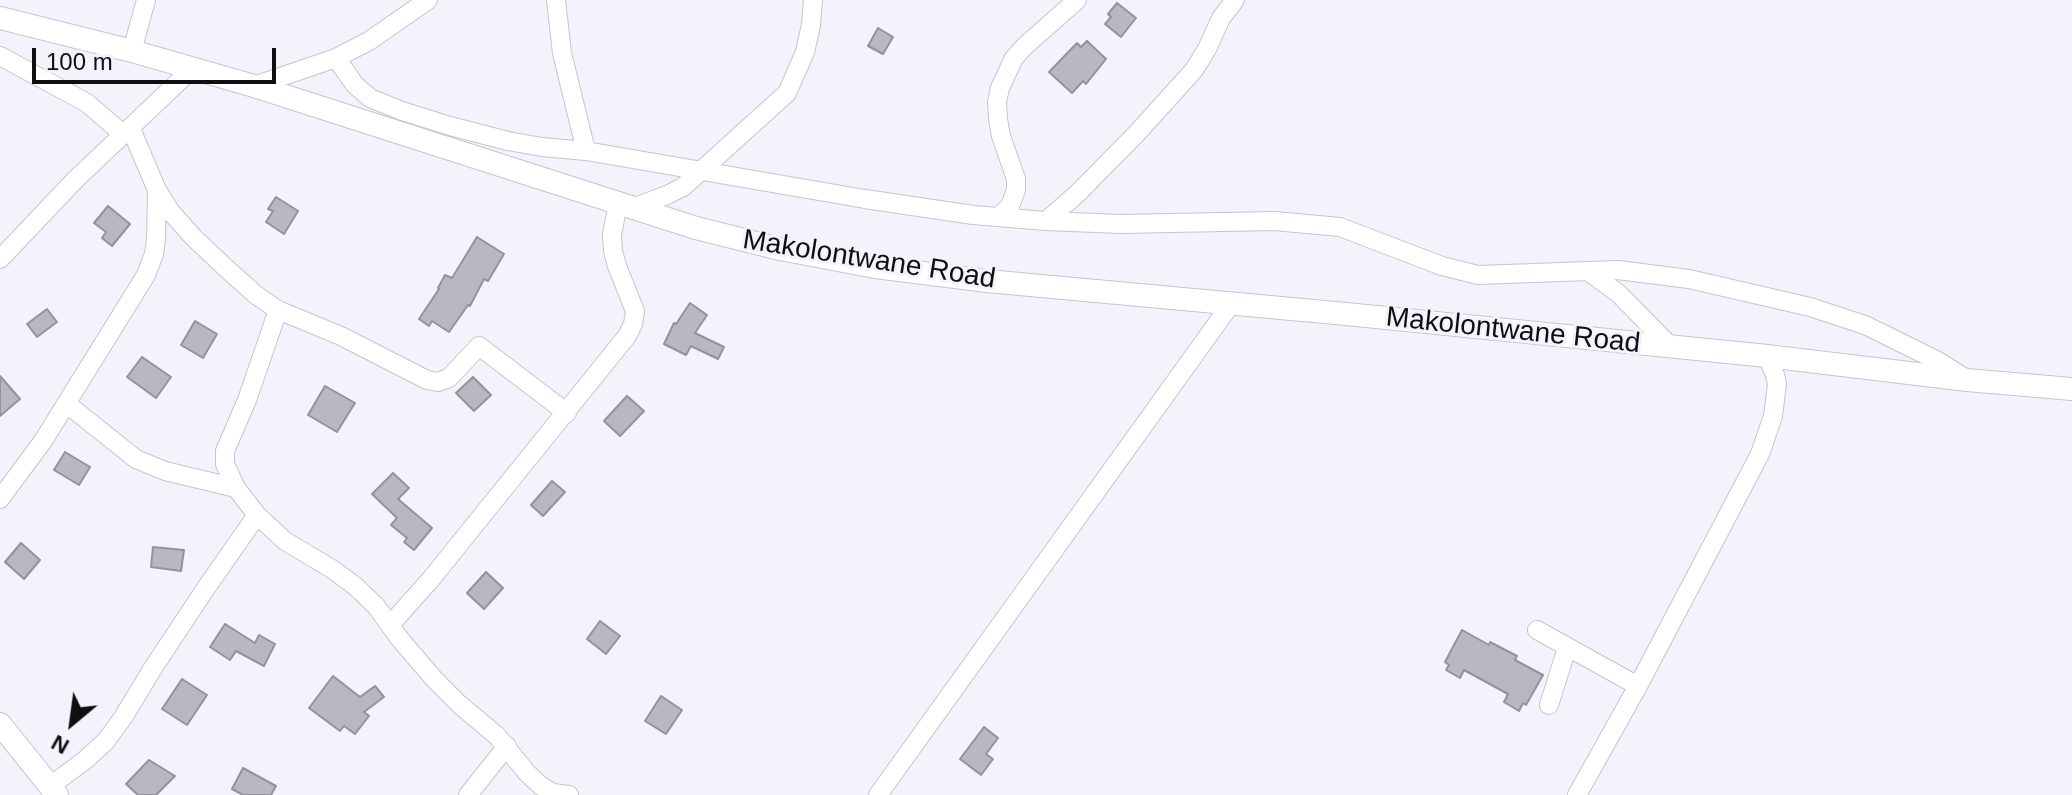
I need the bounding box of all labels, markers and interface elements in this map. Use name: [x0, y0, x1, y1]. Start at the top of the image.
scale bar: [36, 32, 280, 82]
text: 100 m: [46, 48, 113, 75]
street label: Makolontwane Road: [740, 223, 998, 297]
street label: Makolontwane Road: [1384, 301, 1642, 361]
north arrow: [32, 683, 112, 763]
text: N: [47, 730, 73, 759]

